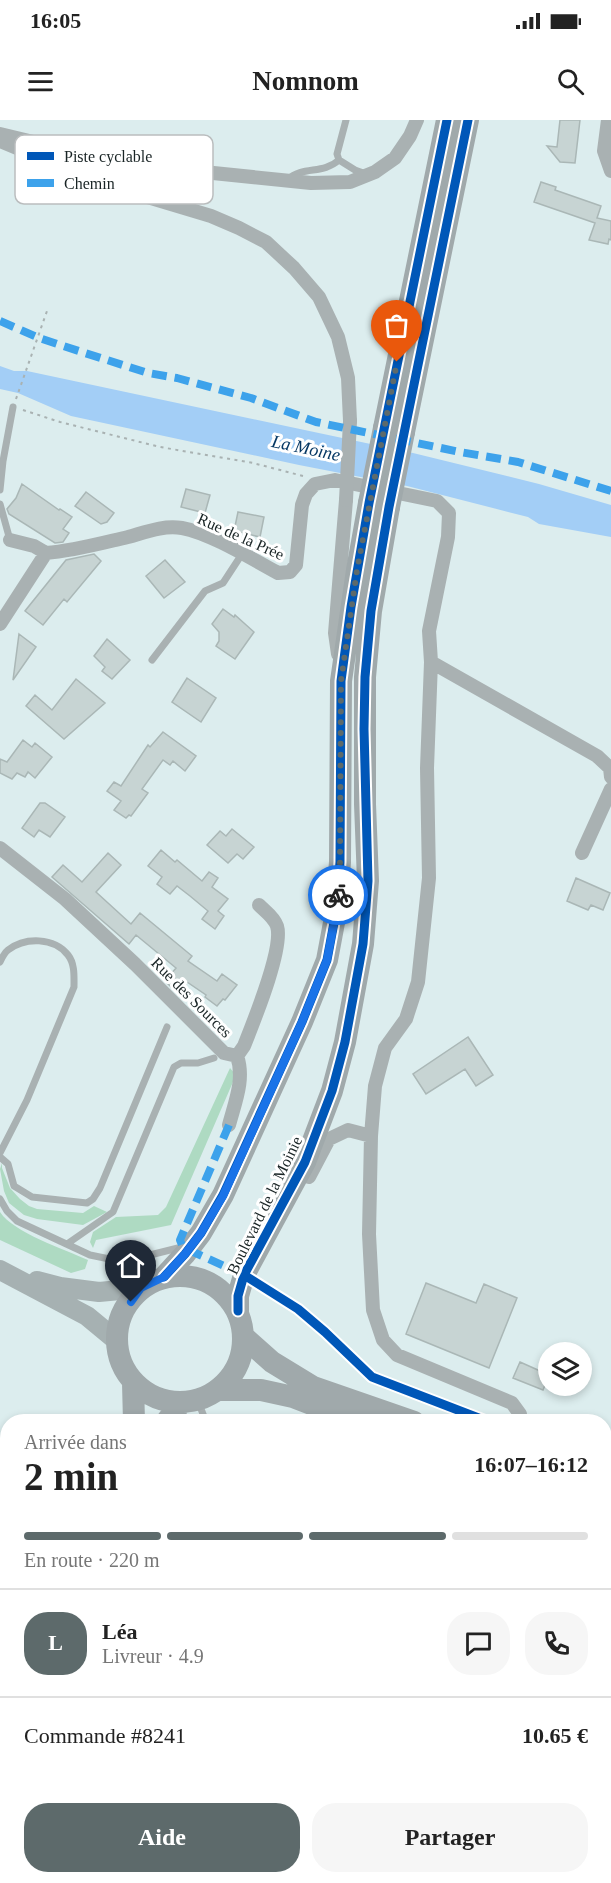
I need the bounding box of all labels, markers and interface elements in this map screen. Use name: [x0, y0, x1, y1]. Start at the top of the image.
text: 16:05: [30, 8, 81, 33]
icon: menu: [24, 65, 57, 98]
icon: search: [554, 65, 587, 98]
text: Nomnom: [252, 66, 359, 96]
legend: [15, 135, 213, 204]
text: Piste cyclable: [64, 148, 152, 166]
text: Chemin: [64, 175, 115, 192]
pin: [371, 300, 422, 362]
icon: bag: [380, 309, 413, 342]
water label: La Moine: [269, 431, 342, 465]
street label: Rue de la Prée: [195, 510, 287, 563]
courier: [308, 865, 368, 925]
icon: bike: [322, 879, 355, 912]
street label: Rue des Sources: [148, 954, 235, 1041]
street label: Boulevard de la Moinie: [224, 1133, 305, 1277]
pin: [105, 1240, 156, 1302]
icon: home: [114, 1249, 147, 1282]
map controls: [538, 1342, 592, 1396]
button: layers: [538, 1342, 592, 1396]
text: Arrivée dans: [24, 1431, 127, 1453]
text: 16:07–16:12: [474, 1452, 588, 1477]
text: 2 min: [24, 1455, 118, 1498]
text: En route · 220 m: [24, 1549, 160, 1571]
button: chat: [447, 1612, 510, 1675]
button: phone: [525, 1612, 588, 1675]
text: Léa: [102, 1619, 137, 1644]
text: L: [48, 1630, 63, 1655]
text: Livreur · 4.9: [102, 1645, 204, 1667]
text: Commande #8241: [24, 1723, 186, 1748]
text: 10.65 €: [522, 1723, 588, 1748]
button: Aide: [24, 1803, 300, 1872]
button: Partager: [312, 1803, 588, 1872]

